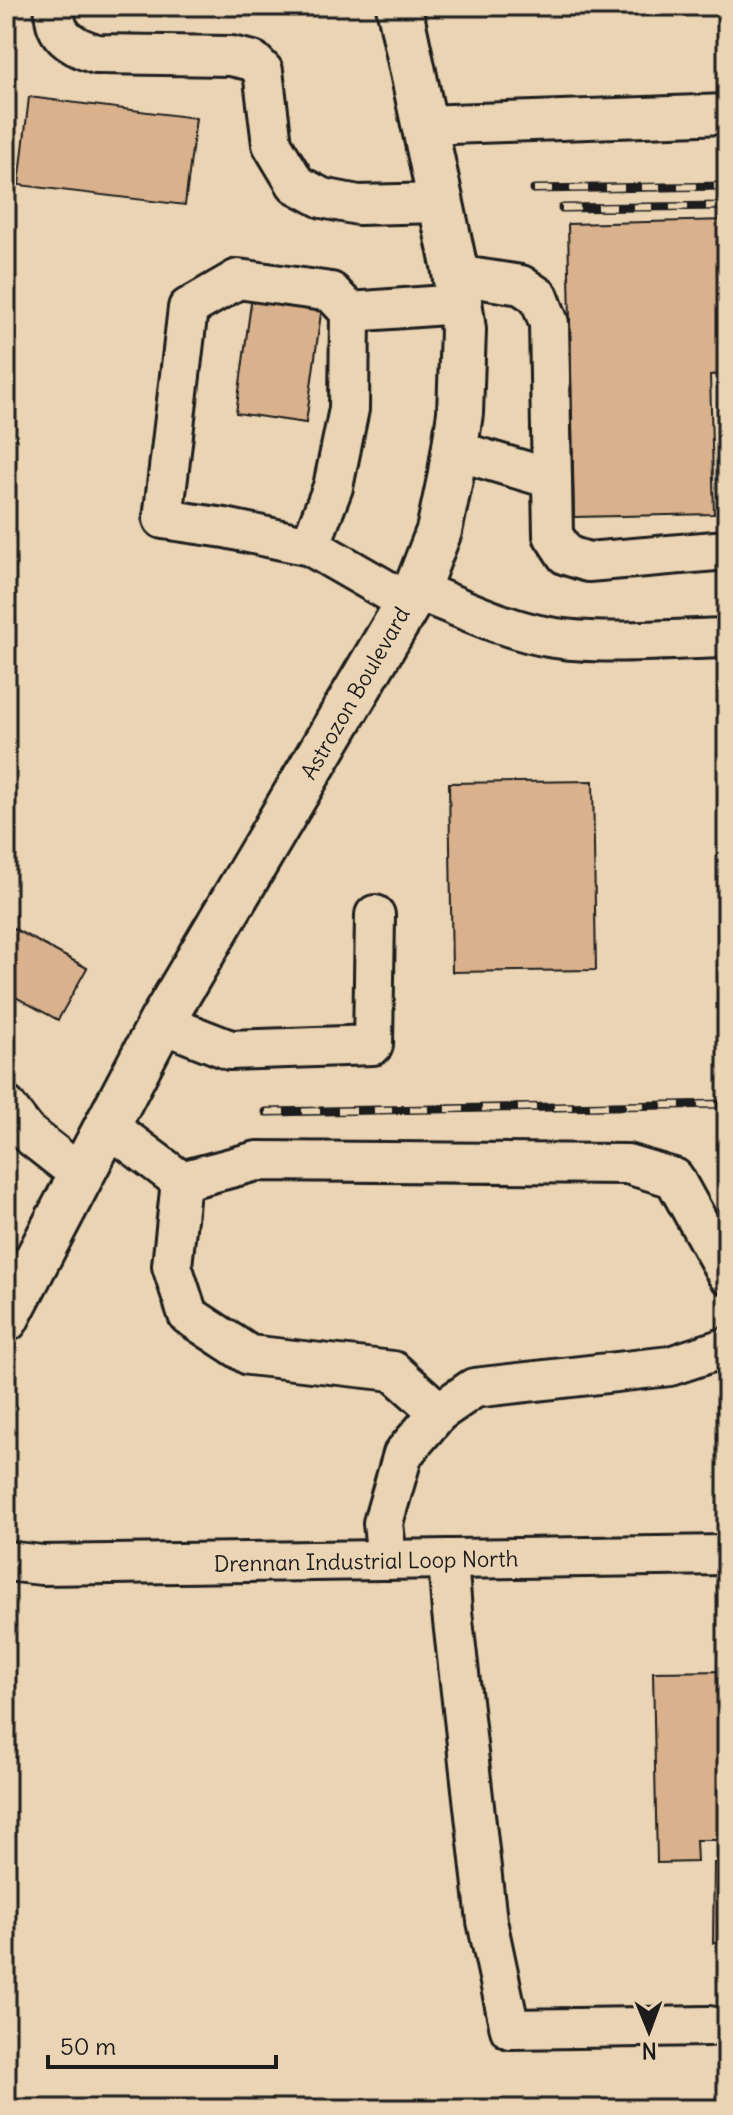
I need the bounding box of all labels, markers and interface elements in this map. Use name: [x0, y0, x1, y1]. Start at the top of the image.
street label: Astrozon Boulevard: [294, 602, 416, 784]
street label: Drennan Industrial Loop North: [214, 1544, 518, 1578]
north arrow: [609, 1991, 689, 2071]
scale bar: [48, 2019, 276, 2069]
text: 50 m: [60, 2031, 116, 2061]
text: N: [642, 2037, 657, 2065]

